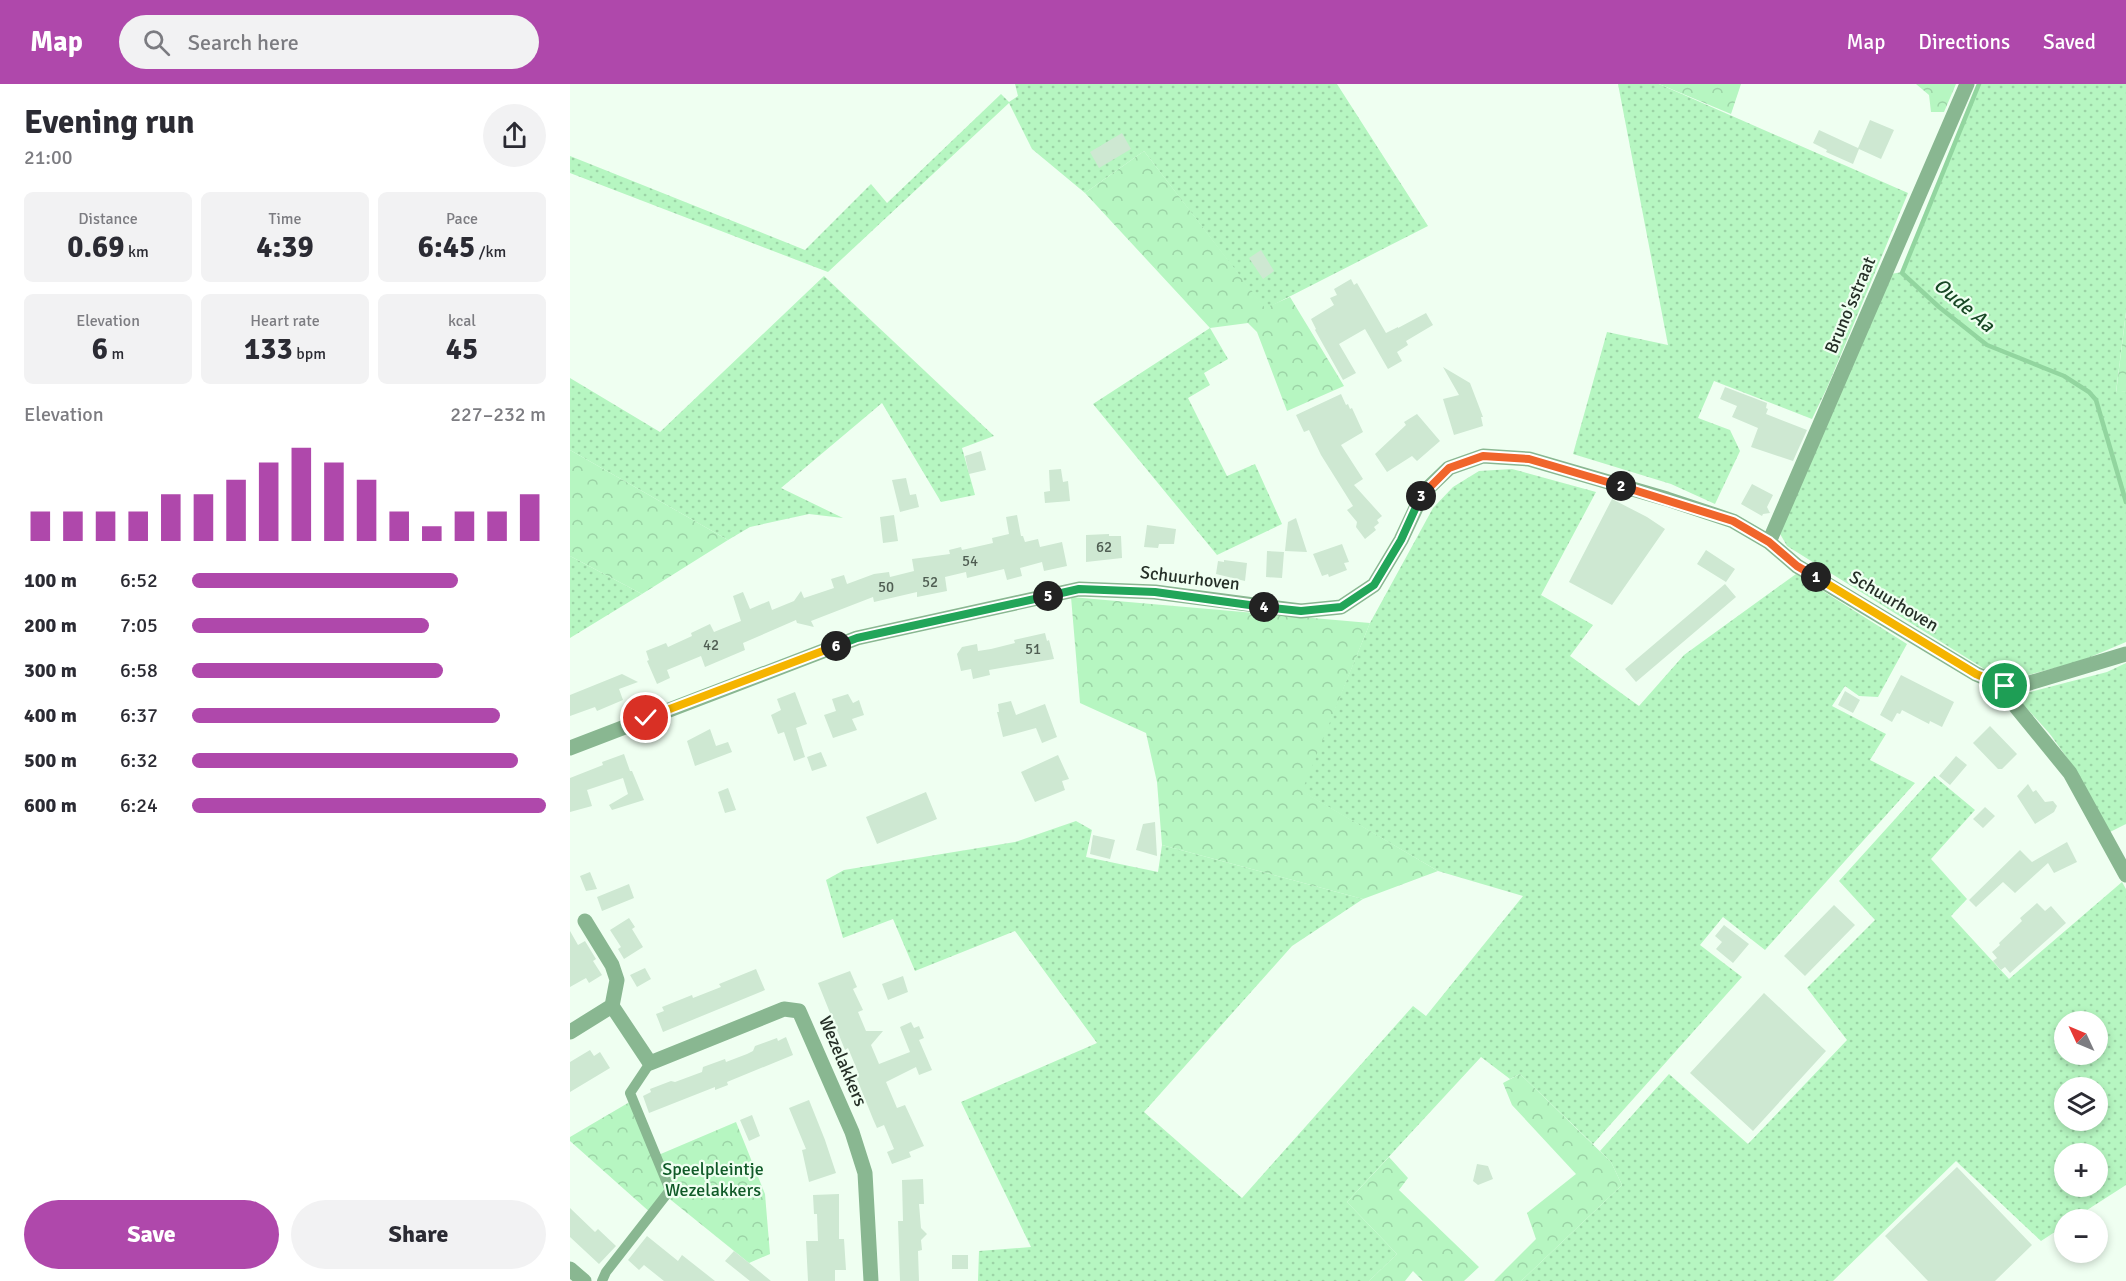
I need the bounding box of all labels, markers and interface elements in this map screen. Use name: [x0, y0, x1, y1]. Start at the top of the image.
search box: [119, 15, 539, 69]
text: Map: [30, 25, 83, 59]
icon: search: [140, 26, 173, 59]
text: Search here: [188, 29, 299, 56]
text: Map: [1847, 29, 1885, 55]
text: Directions: [1918, 29, 2010, 55]
text: Saved: [2043, 29, 2096, 55]
text: Evening run: [24, 102, 194, 143]
button: share: [483, 104, 546, 167]
text: 21:00: [24, 145, 73, 170]
text: Distance: [78, 209, 138, 229]
text: Time: [269, 209, 301, 229]
text: Pace: [446, 209, 478, 229]
text: 0.69: [67, 229, 124, 266]
text: 4:39: [256, 229, 314, 266]
text: 6:45: [418, 229, 475, 266]
text: km: [124, 242, 149, 262]
text: /km: [475, 242, 506, 262]
street label: Bruno'sstraat: [1820, 253, 1880, 357]
water label: Oude Aa: [1929, 272, 2000, 338]
text: Elevation: [76, 311, 140, 331]
text: Heart rate: [250, 311, 320, 331]
text: kcal: [448, 311, 476, 331]
text: 6: [92, 331, 108, 368]
text: 133: [244, 331, 293, 368]
text: 45: [446, 331, 478, 368]
text: m: [108, 344, 124, 364]
text: bpm: [293, 344, 326, 364]
text: Elevation: [24, 402, 104, 427]
text: 227–232 m: [450, 402, 546, 427]
pin: 2: [1606, 471, 1636, 501]
text: 2: [1617, 476, 1625, 496]
pin: 3: [1406, 481, 1436, 511]
text: 3: [1417, 486, 1425, 506]
house number: 62: [1096, 538, 1112, 556]
house number: 54: [962, 552, 978, 570]
street label: Schuurhoven: [1139, 561, 1241, 595]
pin: 1: [1801, 562, 1831, 592]
street label: Schuurhoven: [1845, 566, 1943, 636]
text: 1: [1812, 567, 1820, 587]
text: 100 m: [24, 568, 77, 593]
text: 6:52: [120, 568, 158, 593]
house number: 52: [922, 573, 938, 591]
house number: 50: [878, 578, 894, 596]
pin: 5: [1033, 581, 1063, 611]
text: 5: [1044, 586, 1052, 606]
pin: 4: [1249, 592, 1279, 622]
text: 4: [1260, 597, 1268, 617]
text: 200 m: [24, 613, 77, 638]
text: 7:05: [120, 613, 158, 638]
pin: 6: [821, 631, 851, 661]
house number: 42: [703, 636, 719, 654]
text: 6: [832, 636, 840, 656]
house number: 51: [1025, 640, 1041, 658]
text: 300 m: [24, 658, 77, 683]
text: 6:58: [120, 658, 158, 683]
pin: [1979, 660, 2030, 711]
icon: arrive: [1988, 669, 2021, 702]
pin: [620, 692, 671, 743]
icon: check: [629, 701, 662, 734]
text: 400 m: [24, 703, 77, 728]
text: 6:37: [120, 703, 158, 728]
text: 500 m: [24, 748, 77, 773]
text: 6:32: [120, 748, 158, 773]
text: 600 m: [24, 793, 77, 818]
text: 6:24: [120, 793, 158, 818]
north arrow: [2054, 1011, 2108, 1065]
map controls: [2054, 1011, 2108, 1263]
street label: Wezelakkers: [814, 1012, 872, 1110]
button: layers: [2054, 1077, 2108, 1131]
button: +: [2054, 1143, 2108, 1197]
park label: Speelpleintje Wezelakkers: [662, 1158, 764, 1201]
button: Save: [24, 1200, 279, 1269]
button: Share: [291, 1200, 546, 1269]
button: −: [2054, 1209, 2108, 1263]

